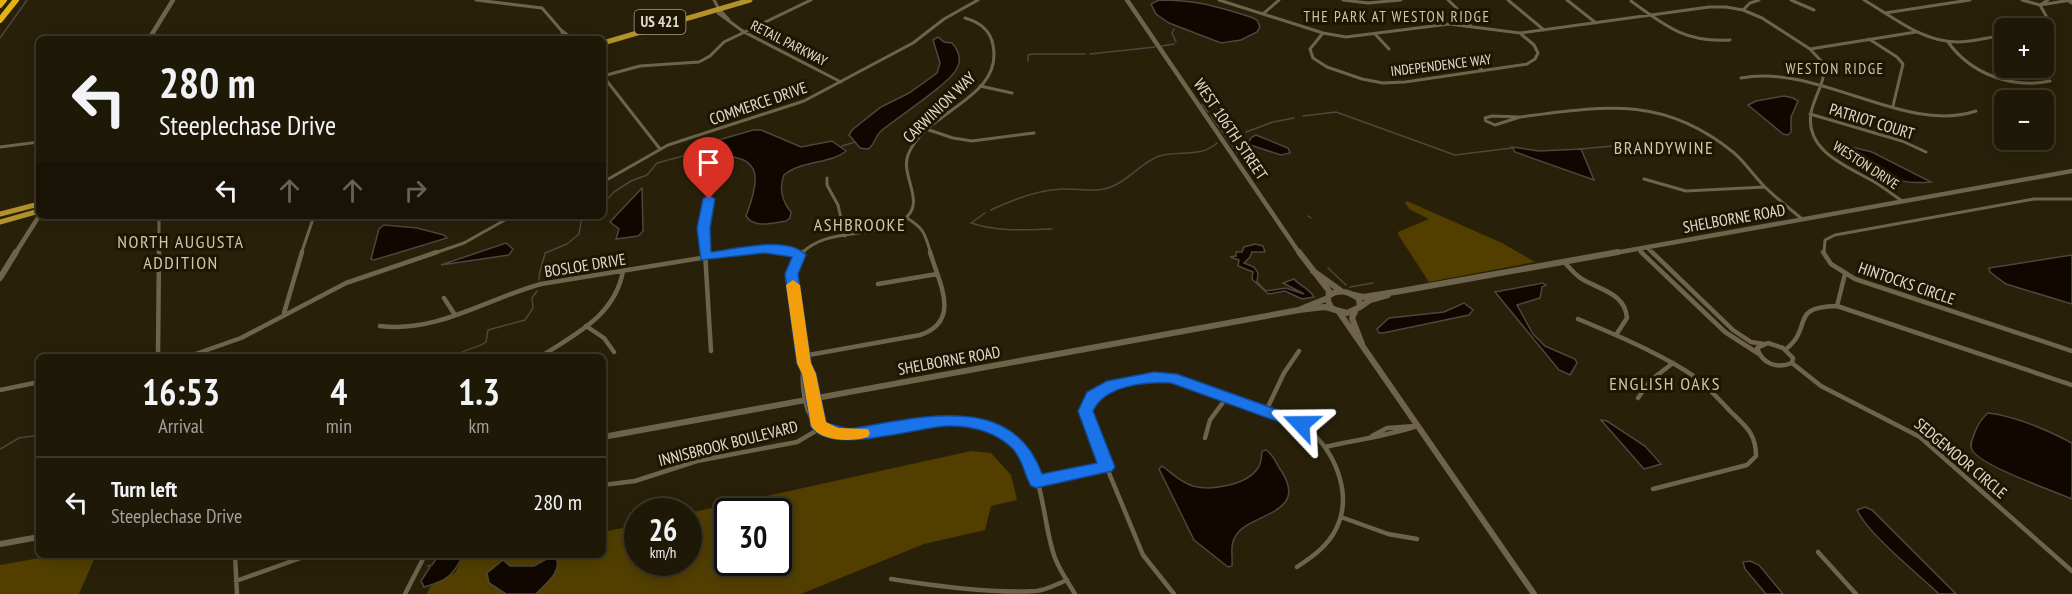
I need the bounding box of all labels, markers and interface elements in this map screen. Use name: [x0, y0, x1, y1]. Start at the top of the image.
district label: THE PARK AT WESTON RIDGE: [1304, 7, 1490, 26]
road number: US 421: [634, 10, 686, 34]
street label: RETAIL PARKWAY: [748, 16, 831, 70]
map controls: [1994, 18, 2054, 150]
button: +: [1994, 18, 2054, 78]
street label: INDEPENDENCE WAY: [1390, 50, 1493, 80]
text: 280 m: [159, 55, 256, 110]
district label: WESTON RIDGE: [1786, 59, 1884, 78]
icon: left: [60, 60, 138, 138]
street label: CARWINION WAY: [899, 67, 980, 147]
street label: WEST 106TH STREET: [1190, 75, 1272, 183]
street label: COMMERCE DRIVE: [707, 77, 810, 129]
button: −: [1994, 90, 2054, 150]
street label: PATRIOT COURT: [1827, 99, 1917, 143]
text: Steeplechase Drive: [159, 108, 336, 142]
district label: BRANDYWINE: [1614, 136, 1714, 159]
pin: [683, 137, 734, 199]
street label: WESTON DRIVE: [1830, 137, 1902, 193]
icon: arrive: [692, 146, 725, 179]
icon: left: [210, 174, 243, 207]
icon: ahead: [273, 174, 306, 207]
icon: ahead: [336, 174, 369, 207]
icon: right: [399, 174, 432, 207]
street label: SHELBORNE ROAD: [1681, 199, 1787, 237]
district label: ASHBROOKE: [814, 213, 906, 236]
district label: NORTH AUGUSTA ADDITION: [117, 230, 245, 274]
street label: BOSLOE DRIVE: [543, 249, 627, 281]
street label: HINTOCKS CIRCLE: [1856, 257, 1958, 309]
street label: SHELBORNE ROAD: [896, 341, 1002, 379]
text: 16:53: [142, 368, 220, 415]
text: 4: [330, 368, 347, 415]
text: 1.3: [458, 368, 500, 415]
district label: ENGLISH OAKS: [1609, 372, 1721, 395]
position arrow: [1269, 392, 1333, 456]
text: Arrival: [158, 413, 204, 439]
text: min: [326, 413, 352, 439]
text: km: [469, 413, 489, 439]
street label: SEDGEMOOR CIRCLE: [1911, 413, 2011, 503]
street label: INNISBROOK BOULEVARD: [656, 416, 800, 470]
text: Turn left: [111, 475, 177, 503]
icon: left: [60, 486, 93, 519]
text: 280 m: [533, 488, 582, 516]
speed limit sign: 30: [714, 498, 792, 576]
text: Steeplechase Drive: [111, 503, 242, 529]
text: 26: [649, 510, 677, 549]
text: km/h: [650, 543, 676, 562]

